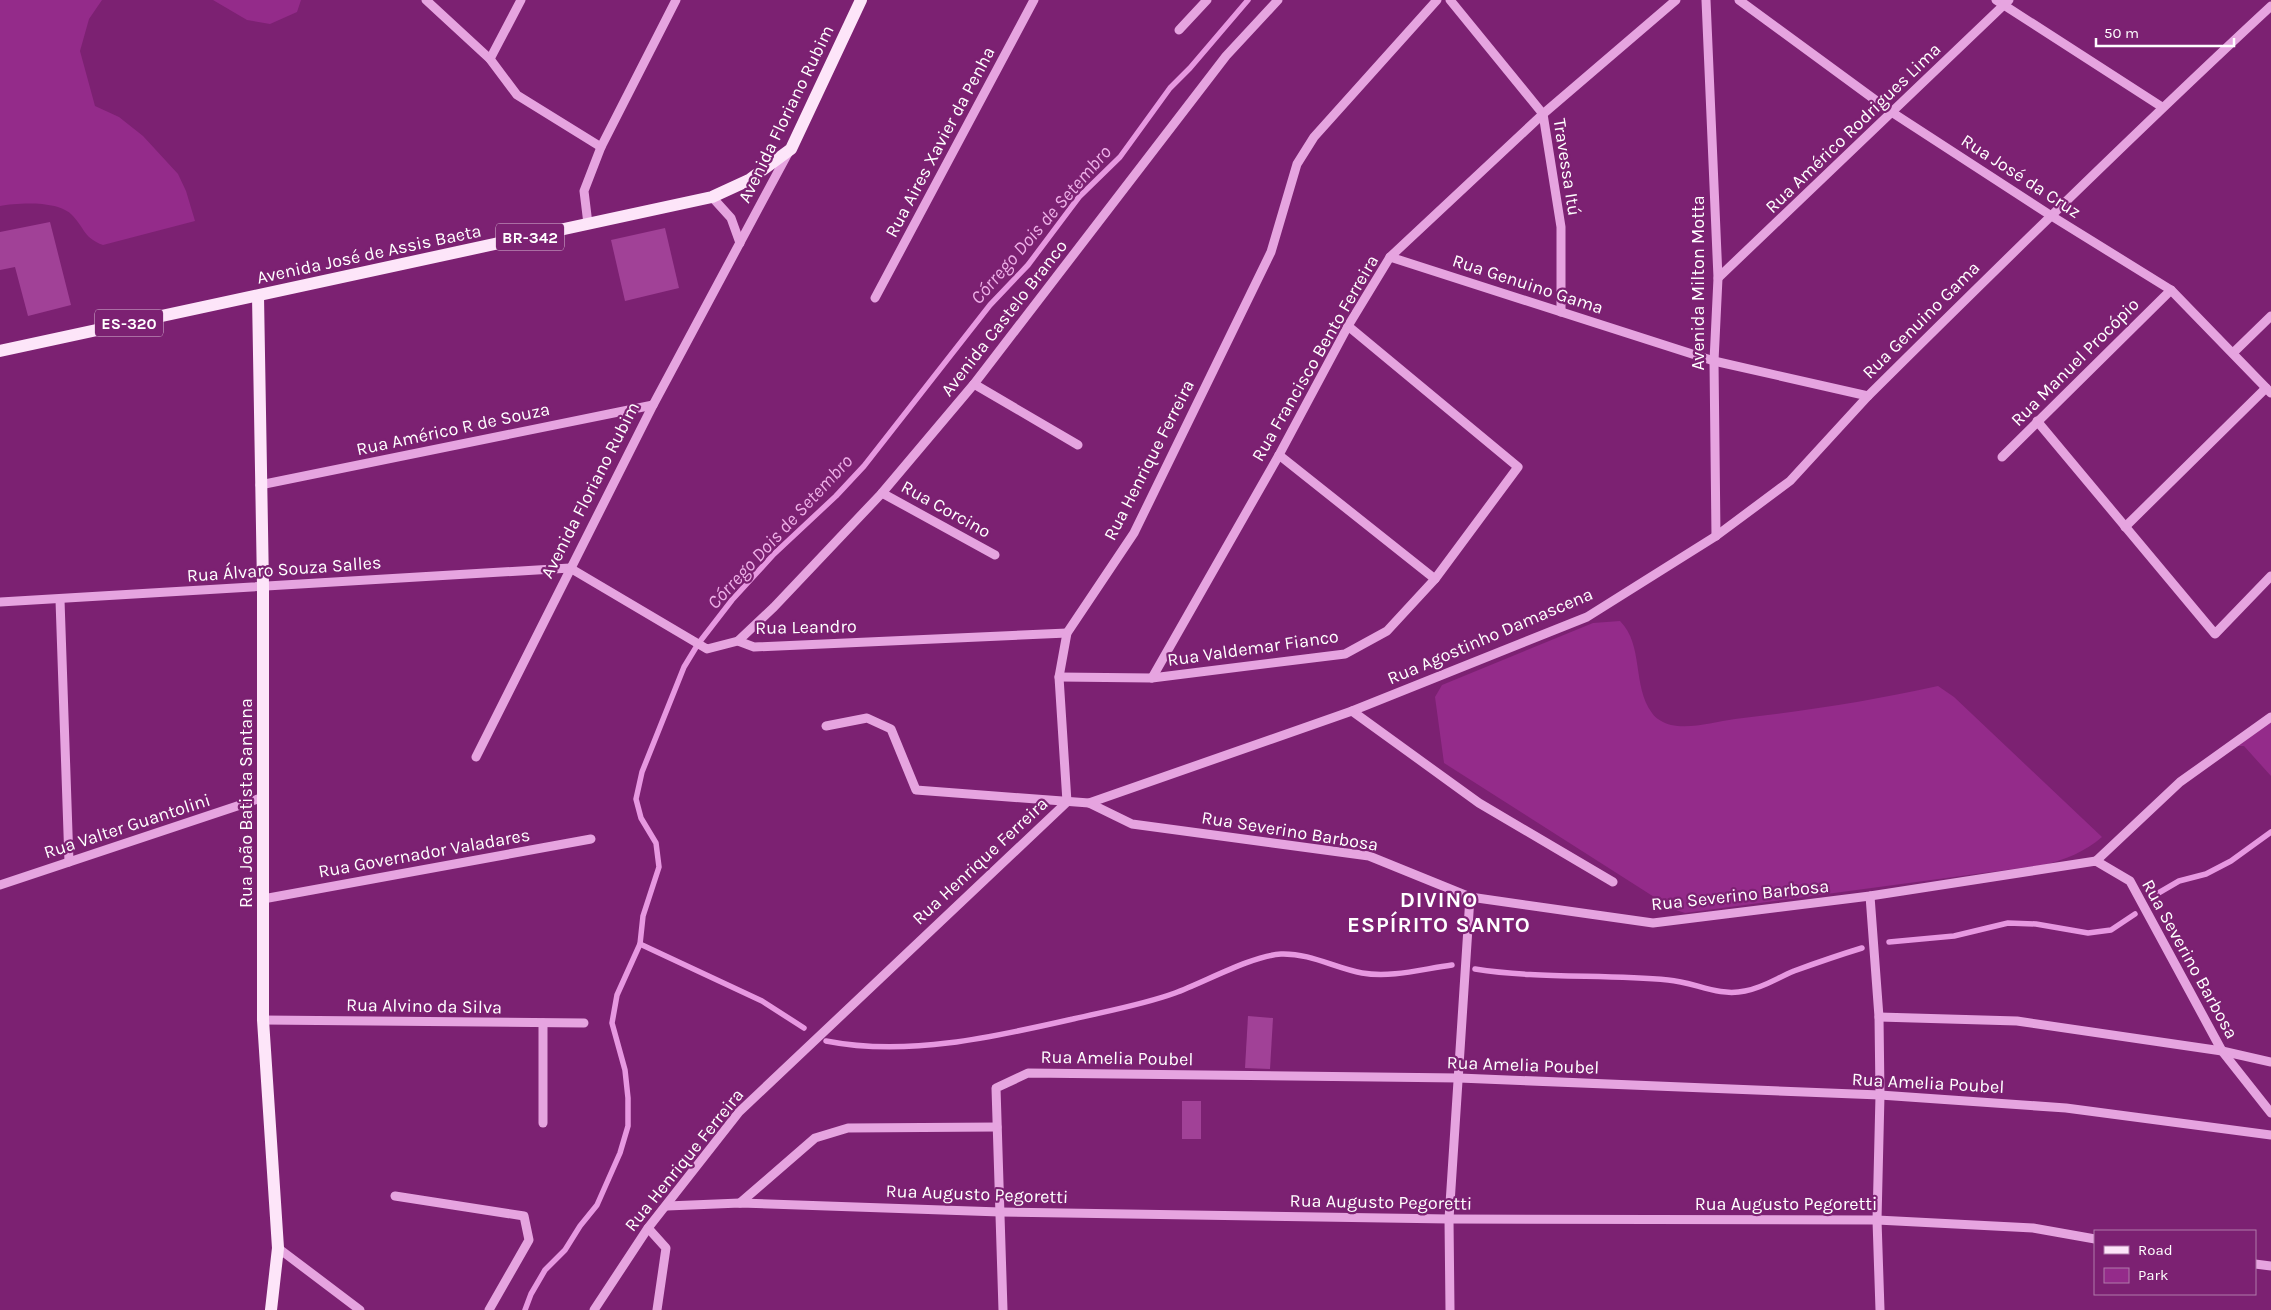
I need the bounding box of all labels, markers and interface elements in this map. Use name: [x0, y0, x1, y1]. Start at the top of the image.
scale bar: [2096, 15, 2234, 47]
street label: Avenida Floriano Rubim: [733, 21, 839, 207]
text: 50 m: [2104, 24, 2139, 42]
street label: Rua Américo Rodrigues Lima: [1761, 38, 1945, 218]
street label: Rua Aires Xavier da Penha: [880, 43, 1000, 241]
street label: Travessa Itú: [1548, 117, 1586, 217]
street label: Rua José da Cruz: [1957, 129, 2085, 223]
water label: Córrego Dois de Setembro: [966, 141, 1116, 309]
street label: Avenida Milton Motta: [1687, 195, 1709, 371]
street label: Avenida José de Assis Baeta: [255, 219, 483, 289]
road number: BR-342: [496, 223, 564, 250]
street label: Avenida Castelo Branco: [936, 235, 1072, 401]
street label: Rua Genuino Gama: [1450, 249, 1606, 319]
street label: Rua Francisco Bento Ferreira: [1247, 251, 1383, 465]
street label: Rua Genuino Gama: [1858, 257, 1984, 383]
street label: Rua Manuel Procópio: [2006, 293, 2144, 431]
road number: ES-320: [95, 309, 163, 336]
street label: Rua Henrique Ferreira: [1099, 376, 1199, 544]
street label: Rua Américo R de Souza: [354, 398, 552, 460]
street label: Avenida Floriano Rubim: [536, 398, 644, 582]
water label: Córrego Dois de Setembro: [703, 450, 858, 614]
street label: Rua Corcino: [897, 475, 995, 543]
street label: Rua Álvaro Souza Salles: [186, 550, 382, 587]
street label: Rua Agostinho Damascena: [1384, 583, 1596, 689]
street label: Rua Leandro: [755, 615, 857, 639]
street label: Rua Valdemar Fianco: [1166, 625, 1340, 671]
street label: Rua João Batista Santana: [235, 698, 257, 908]
street label: Rua Valter Guantolini: [41, 789, 213, 863]
street label: Rua Henrique Ferreira: [908, 793, 1052, 929]
street label: Rua Severino Barbosa: [1200, 806, 1380, 856]
street label: Rua Governador Valadares: [316, 824, 532, 882]
street label: Rua Severino Barbosa: [1650, 875, 1830, 915]
street label: Rua Severino Barbosa: [2137, 875, 2243, 1043]
district label: DIVINO ESPÍRITO SANTO: [1347, 887, 1531, 938]
street label: Rua Alvino da Silva: [346, 994, 502, 1018]
street label: Rua Amelia Poubel: [1040, 1046, 1194, 1070]
street label: Rua Amelia Poubel: [1446, 1051, 1600, 1079]
street label: Rua Amelia Poubel: [1851, 1068, 2005, 1098]
street label: Rua Henrique Ferreira: [620, 1084, 748, 1236]
street label: Rua Augusto Pegoretti: [885, 1180, 1069, 1208]
street label: Rua Augusto Pegoretti: [1290, 1189, 1472, 1215]
street label: Rua Augusto Pegoretti: [1695, 1193, 1877, 1215]
legend: [2094, 1230, 2256, 1295]
text: Road: [2138, 1241, 2173, 1259]
text: Park: [2138, 1266, 2168, 1284]

